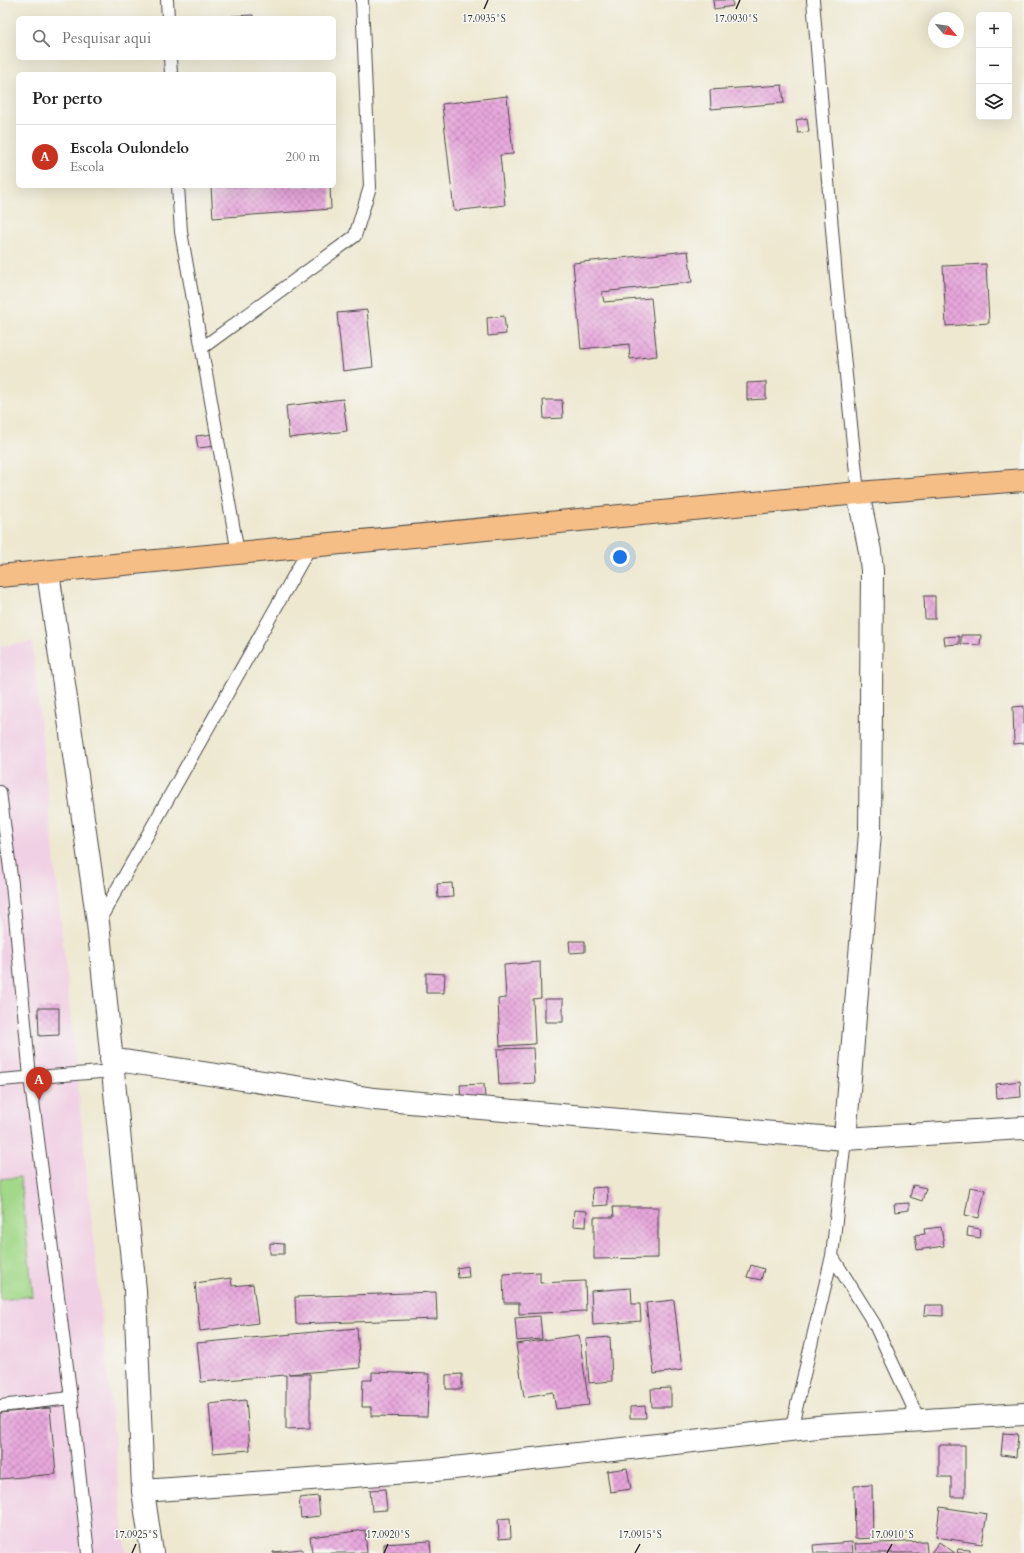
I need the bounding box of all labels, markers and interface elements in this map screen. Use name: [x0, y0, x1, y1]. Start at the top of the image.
text: 17.0935°S: [462, 12, 506, 26]
text: 17.0930°S: [714, 12, 758, 26]
north arrow: [928, 12, 964, 48]
map controls: [976, 12, 1012, 120]
button: +: [976, 12, 1012, 48]
search box: [16, 16, 336, 60]
icon: search: [30, 27, 52, 49]
text: Pesquisar aqui: [62, 28, 151, 48]
button: −: [976, 48, 1012, 84]
button: layers: [976, 84, 1012, 120]
text: Por perto: [32, 87, 102, 110]
text: Escola Oulondelo: [70, 138, 189, 158]
text: A: [40, 148, 50, 166]
text: 200 m: [286, 148, 320, 166]
text: Escola: [70, 158, 104, 176]
your location: [610, 547, 630, 567]
pin: A: [26, 1067, 52, 1100]
text: 17.0925°S: [114, 1528, 158, 1542]
text: 17.0920°S: [366, 1528, 410, 1542]
text: 17.0915°S: [618, 1528, 662, 1542]
text: 17.0910°S: [870, 1528, 914, 1542]

